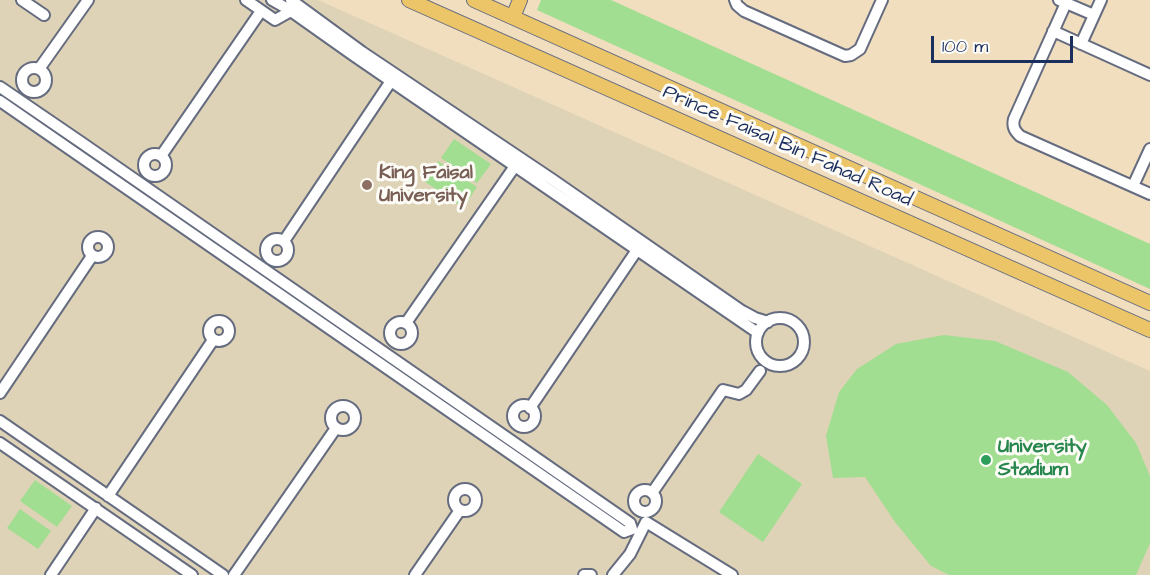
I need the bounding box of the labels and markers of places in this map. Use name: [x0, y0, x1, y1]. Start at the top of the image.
place label: King Faisal University: [379, 162, 473, 209]
marker: King Faisal University: [360, 178, 374, 192]
place label: University Stadium: [998, 436, 1087, 483]
marker: University Stadium: [979, 453, 993, 467]

